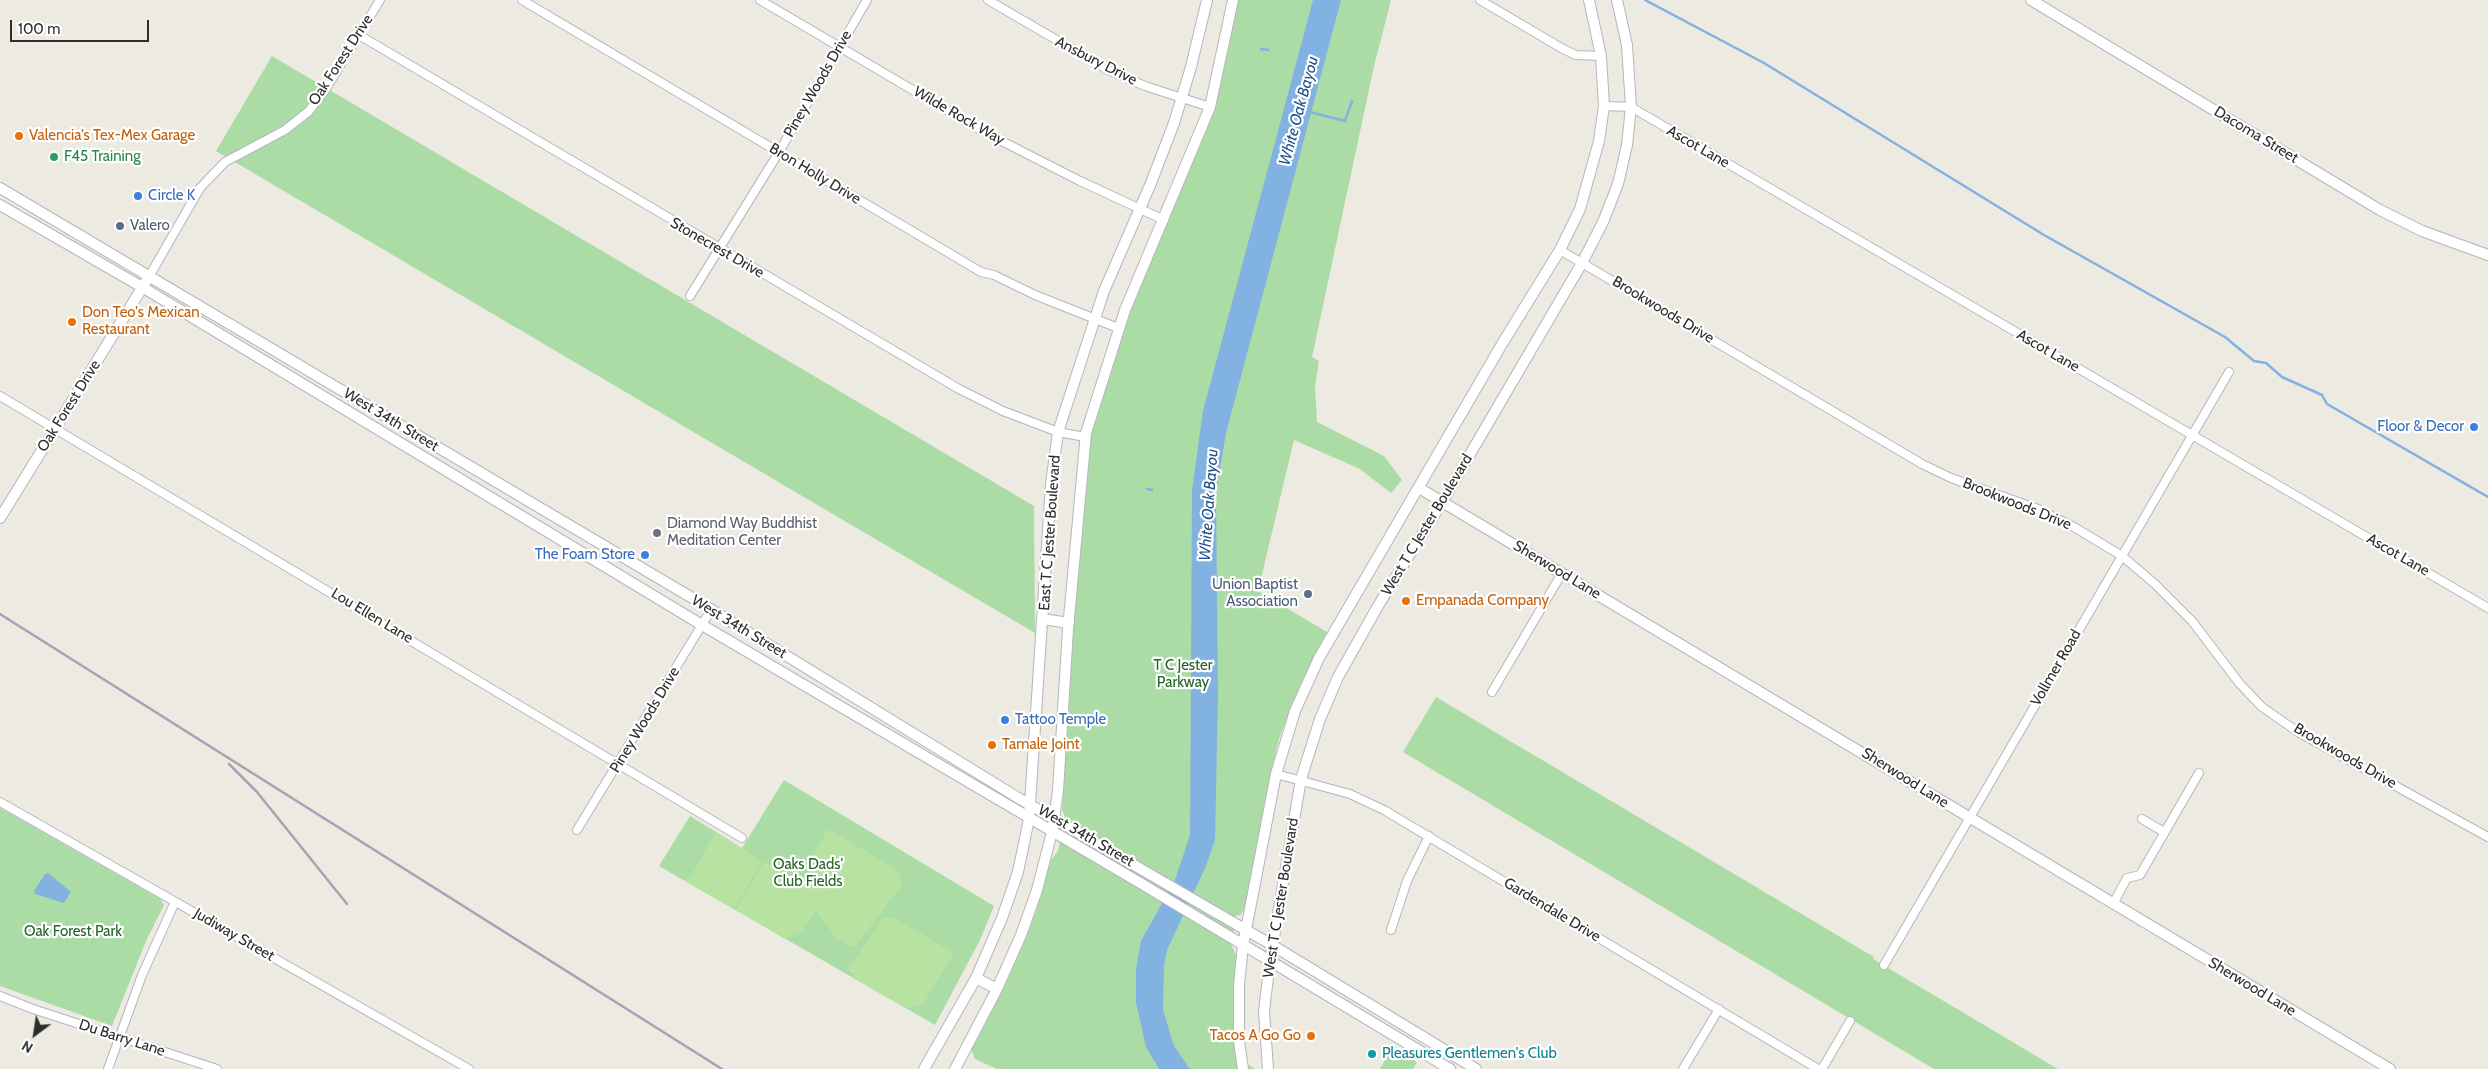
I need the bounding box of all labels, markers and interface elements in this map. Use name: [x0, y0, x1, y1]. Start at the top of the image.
scale bar: [12, 10, 151, 42]
street label: Oak Forest Drive: [305, 11, 377, 109]
text: 100 m: [18, 20, 60, 38]
street label: Piney Woods Drive: [780, 27, 856, 141]
street label: Ansbury Drive: [1052, 33, 1140, 89]
water label: White Oak Bayou: [1275, 54, 1323, 168]
street label: Wilde Rock Way: [910, 83, 1008, 149]
street label: Dacoma Street: [2211, 103, 2301, 167]
street label: Ascot Lane: [1663, 122, 1733, 172]
place label: Valencia's Tex-Mex Garage: [29, 127, 195, 145]
marker: Valencia's Tex-Mex Garage: [13, 130, 25, 142]
street label: Bron Holly Drive: [766, 140, 864, 208]
place label: F45 Training: [64, 148, 141, 166]
marker: F45 Training: [48, 151, 60, 163]
place label: Circle K: [148, 187, 195, 205]
marker: Circle K: [132, 190, 144, 202]
street label: Stonecrest Drive: [667, 214, 767, 282]
place label: Valero: [130, 217, 170, 235]
marker: Valero: [114, 220, 126, 232]
street label: Brookwoods Drive: [1609, 273, 1717, 347]
place label: Don Teo's Mexican Restaurant: [82, 304, 200, 339]
marker: Don Teo's Mexican Restaurant: [66, 316, 78, 328]
street label: Ascot Lane: [2013, 326, 2083, 376]
street label: Oak Forest Drive: [34, 357, 104, 455]
street label: West 34th Street: [340, 385, 442, 455]
place label: Floor & Decor: [2377, 418, 2464, 436]
marker: Floor & Decor: [2468, 421, 2480, 433]
water label: White Oak Bayou: [1196, 448, 1222, 562]
street label: West T C Jester Boulevard: [1378, 451, 1476, 599]
street label: East T C Jester Boulevard: [1036, 455, 1064, 611]
street label: Brookwoods Drive: [1960, 474, 2074, 534]
place label: Diamond Way Buddhist Meditation Center: [667, 515, 817, 550]
marker: Diamond Way Buddhist Meditation Center: [651, 527, 663, 539]
street label: Ascot Lane: [2363, 530, 2433, 580]
street label: Sherwood Lane: [1510, 537, 1604, 603]
place label: The Foam Store: [535, 546, 635, 564]
marker: The Foam Store: [639, 549, 651, 561]
place label: Union Baptist Association: [1212, 576, 1298, 611]
street label: Lou Ellen Lane: [328, 584, 416, 648]
marker: Union Baptist Association: [1302, 588, 1314, 600]
street label: West 34th Street: [688, 592, 790, 662]
place label: Empanada Company: [1416, 592, 1549, 610]
marker: Empanada Company: [1400, 595, 1412, 607]
street label: Vollmer Road: [2027, 627, 2085, 709]
park label: T C Jester Parkway: [1154, 657, 1212, 692]
street label: Piney Woods Drive: [606, 664, 684, 776]
place label: Tattoo Temple: [1015, 711, 1106, 729]
marker: Tattoo Temple: [999, 714, 1011, 726]
street label: Brookwoods Drive: [2290, 719, 2400, 793]
place label: Tamale Joint: [1002, 736, 1080, 754]
marker: Tamale Joint: [986, 739, 998, 751]
street label: Sherwood Lane: [1858, 744, 1952, 812]
street label: West 34th Street: [1035, 801, 1137, 871]
street label: West T C Jester Boulevard: [1259, 817, 1303, 979]
park label: Oaks Dads' Club Fields: [773, 856, 843, 891]
street label: Gardendale Drive: [1500, 874, 1604, 946]
street label: Judiway Street: [190, 905, 278, 965]
park label: Oak Forest Park: [24, 923, 122, 941]
street label: Sherwood Lane: [2205, 954, 2299, 1020]
north arrow: [10, 1009, 60, 1059]
street label: Du Barry Lane: [77, 1016, 167, 1060]
place label: Tacos A Go Go: [1210, 1027, 1301, 1045]
marker: Tacos A Go Go: [1305, 1030, 1317, 1042]
text: N: [18, 1037, 36, 1057]
place label: Pleasures Gentlemen's Club: [1382, 1045, 1557, 1063]
marker: Pleasures Gentlemen's Club: [1366, 1048, 1378, 1060]

